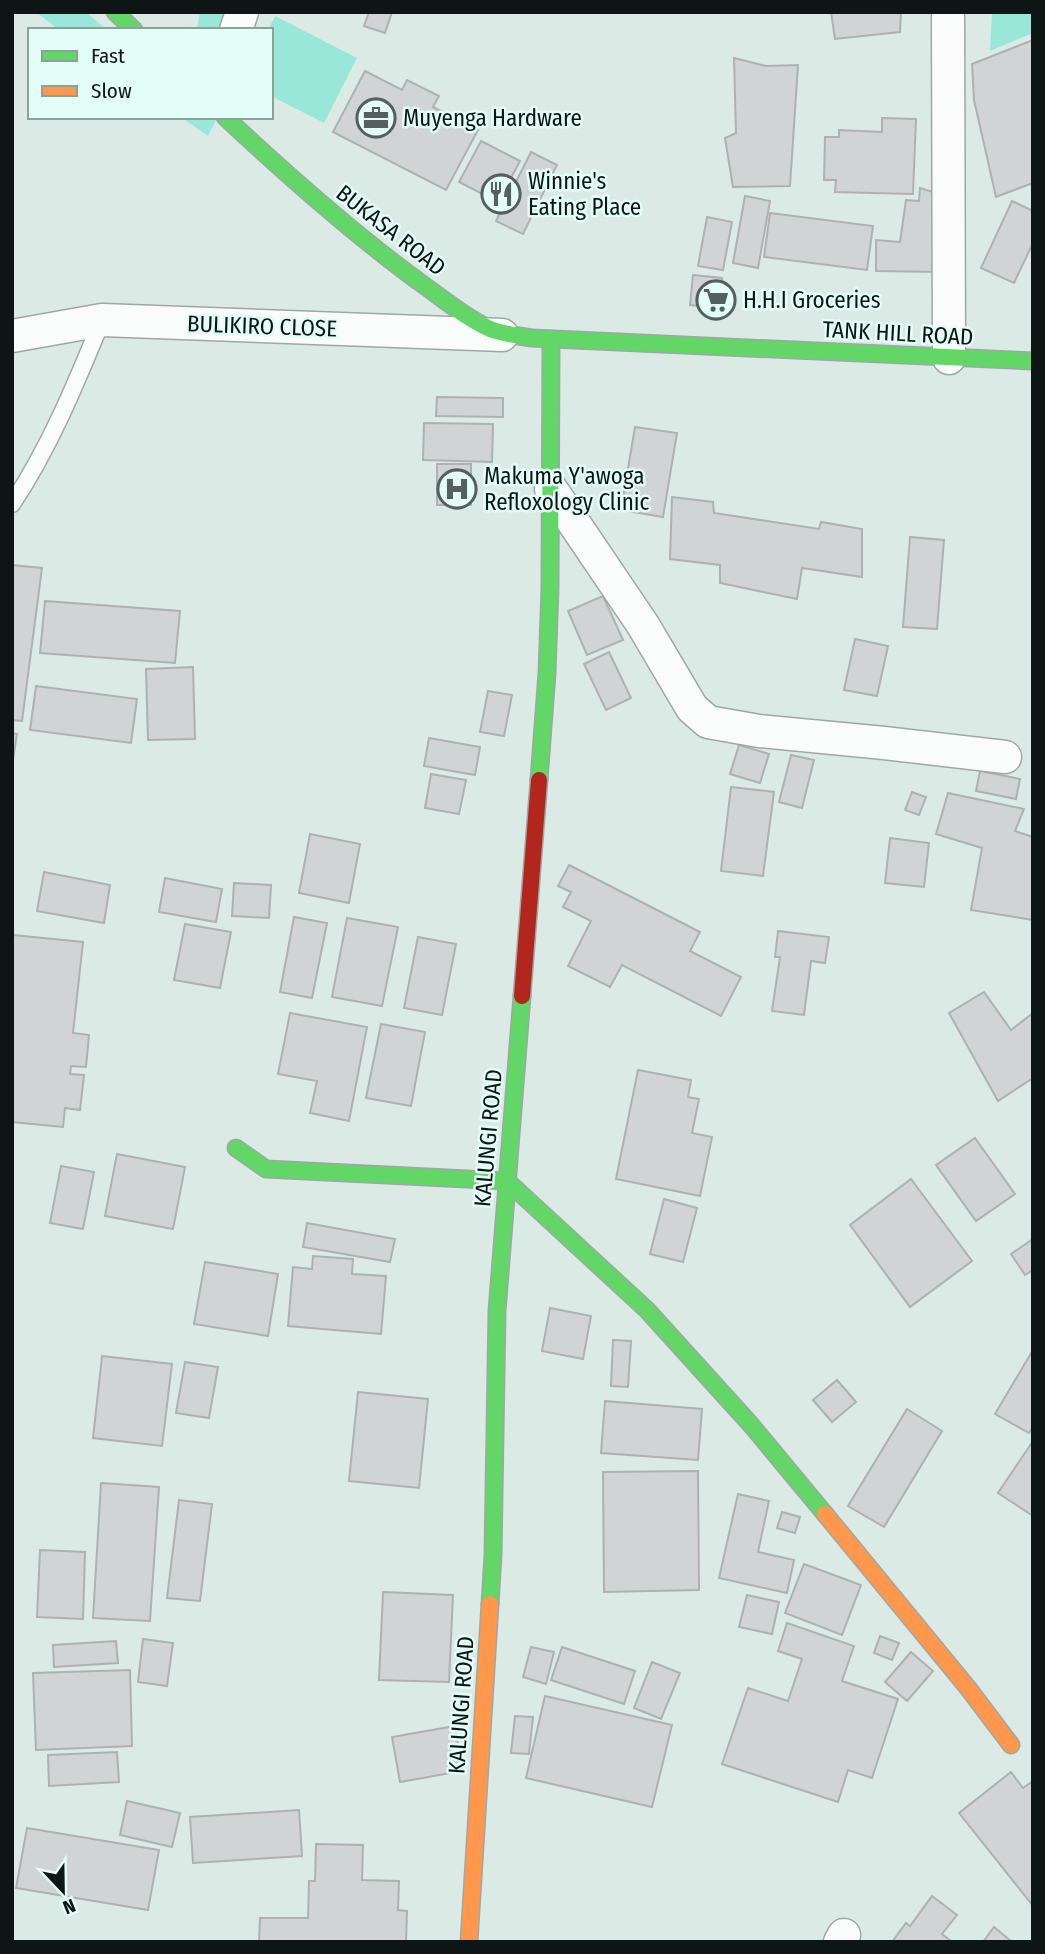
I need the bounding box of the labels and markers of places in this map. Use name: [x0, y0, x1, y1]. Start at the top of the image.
office icon: Muyenga Hardware: [355, 97, 397, 139]
place label: Muyenga Hardware: [403, 104, 582, 132]
place label: Winnie's Eating Place: [528, 167, 641, 221]
restaurant icon: Winnie's Eating Place: [480, 173, 522, 215]
supermarket icon: H.H.I Groceries: [695, 279, 737, 321]
place label: H.H.I Groceries: [743, 286, 881, 314]
place label: Makuma Y'awoga Refloxology Clinic: [484, 462, 650, 516]
hospital icon: Makuma Y'awoga Refloxology Clinic: [436, 468, 478, 510]

